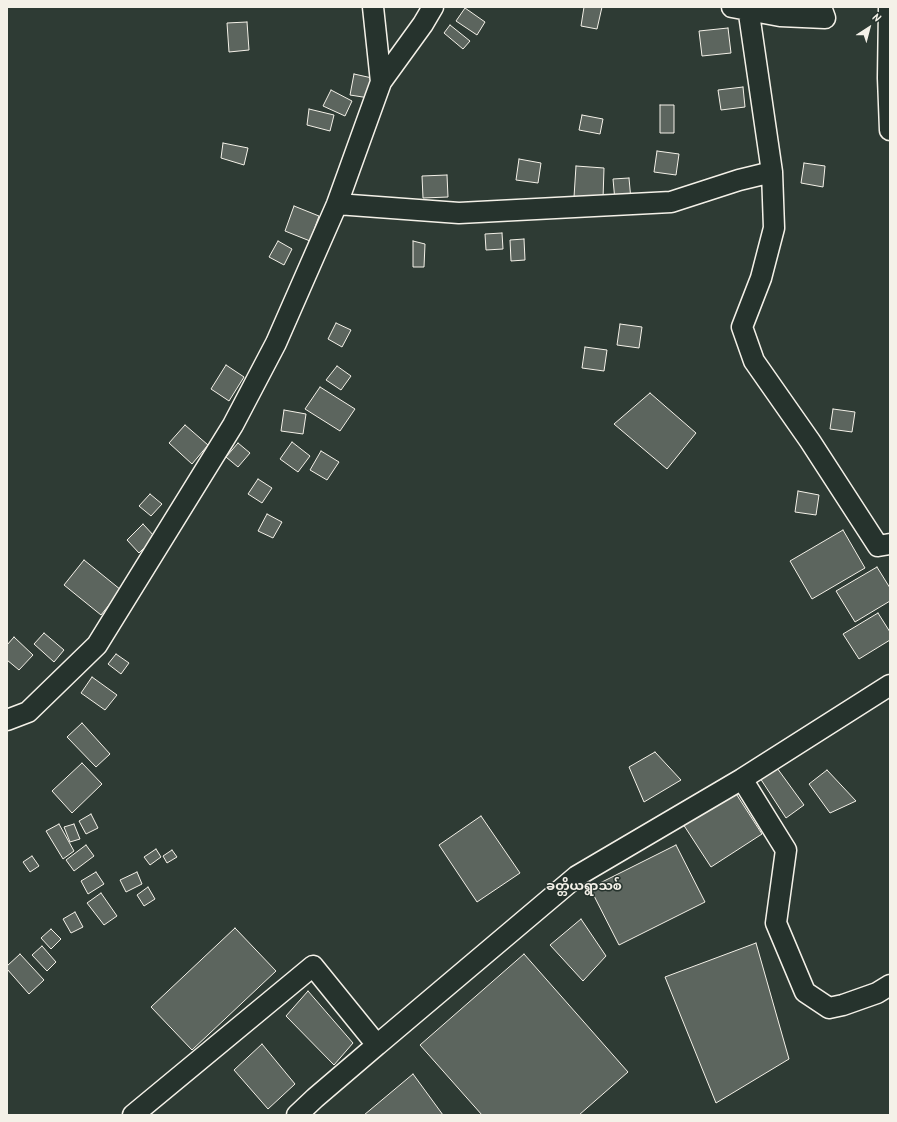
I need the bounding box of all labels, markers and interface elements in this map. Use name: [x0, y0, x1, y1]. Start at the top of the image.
north arrow: [849, 8, 889, 48]
text: N: [868, 9, 884, 28]
district label: ခတ္တိယရွာသစ်: [546, 880, 622, 896]

